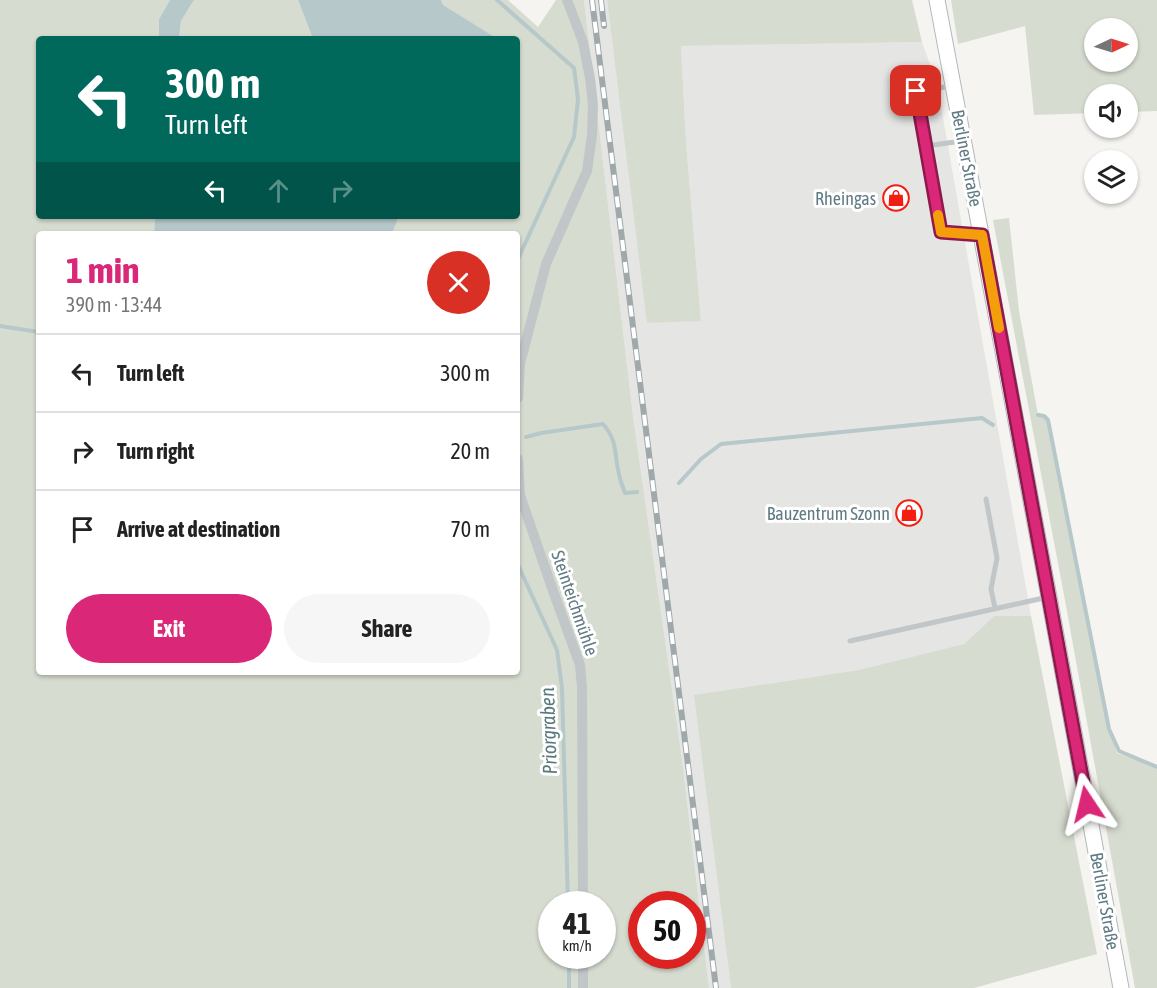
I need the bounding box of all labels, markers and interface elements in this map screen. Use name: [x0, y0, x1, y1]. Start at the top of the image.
north arrow: [1084, 18, 1138, 72]
map controls: [1084, 18, 1138, 204]
text: 300 m: [165, 59, 260, 107]
icon: left: [66, 60, 144, 138]
pin: [890, 65, 941, 116]
icon: arrive: [899, 74, 932, 107]
button: sound: [1084, 84, 1138, 138]
street label: Berliner Straße: [947, 108, 987, 208]
text: Turn left: [165, 109, 248, 140]
button: layers: [1084, 150, 1138, 204]
icon: left: [199, 174, 232, 207]
icon: ahead: [262, 174, 295, 207]
icon: right: [325, 174, 358, 207]
shop icon: Rheingas: [881, 183, 911, 213]
place label: Rheingas: [815, 188, 876, 209]
text: 1 min: [66, 249, 140, 291]
button: close: [427, 251, 490, 314]
text: 390 m · 13:44: [66, 293, 162, 316]
icon: left: [66, 357, 99, 390]
text: Turn left: [117, 360, 184, 386]
text: 300 m: [440, 360, 490, 386]
icon: right: [66, 435, 99, 468]
text: Turn right: [117, 438, 194, 464]
text: 20 m: [450, 438, 490, 464]
shop icon: Bauzentrum Szonn: [894, 498, 924, 528]
place label: Bauzentrum Szonn: [767, 503, 890, 524]
icon: arrive: [66, 513, 99, 546]
text: Arrive at destination: [117, 516, 280, 542]
text: 70 m: [450, 516, 490, 542]
street label: Steinteichmühle: [547, 548, 603, 658]
button: Exit: [66, 594, 272, 663]
button: Share: [284, 594, 490, 663]
water label: Priorgraben: [535, 687, 561, 775]
position arrow: [1055, 772, 1119, 836]
street label: Berliner Straße: [1086, 851, 1124, 951]
speed limit sign: 50: [628, 891, 706, 969]
text: 41: [563, 906, 591, 940]
text: km/h: [562, 937, 592, 954]

